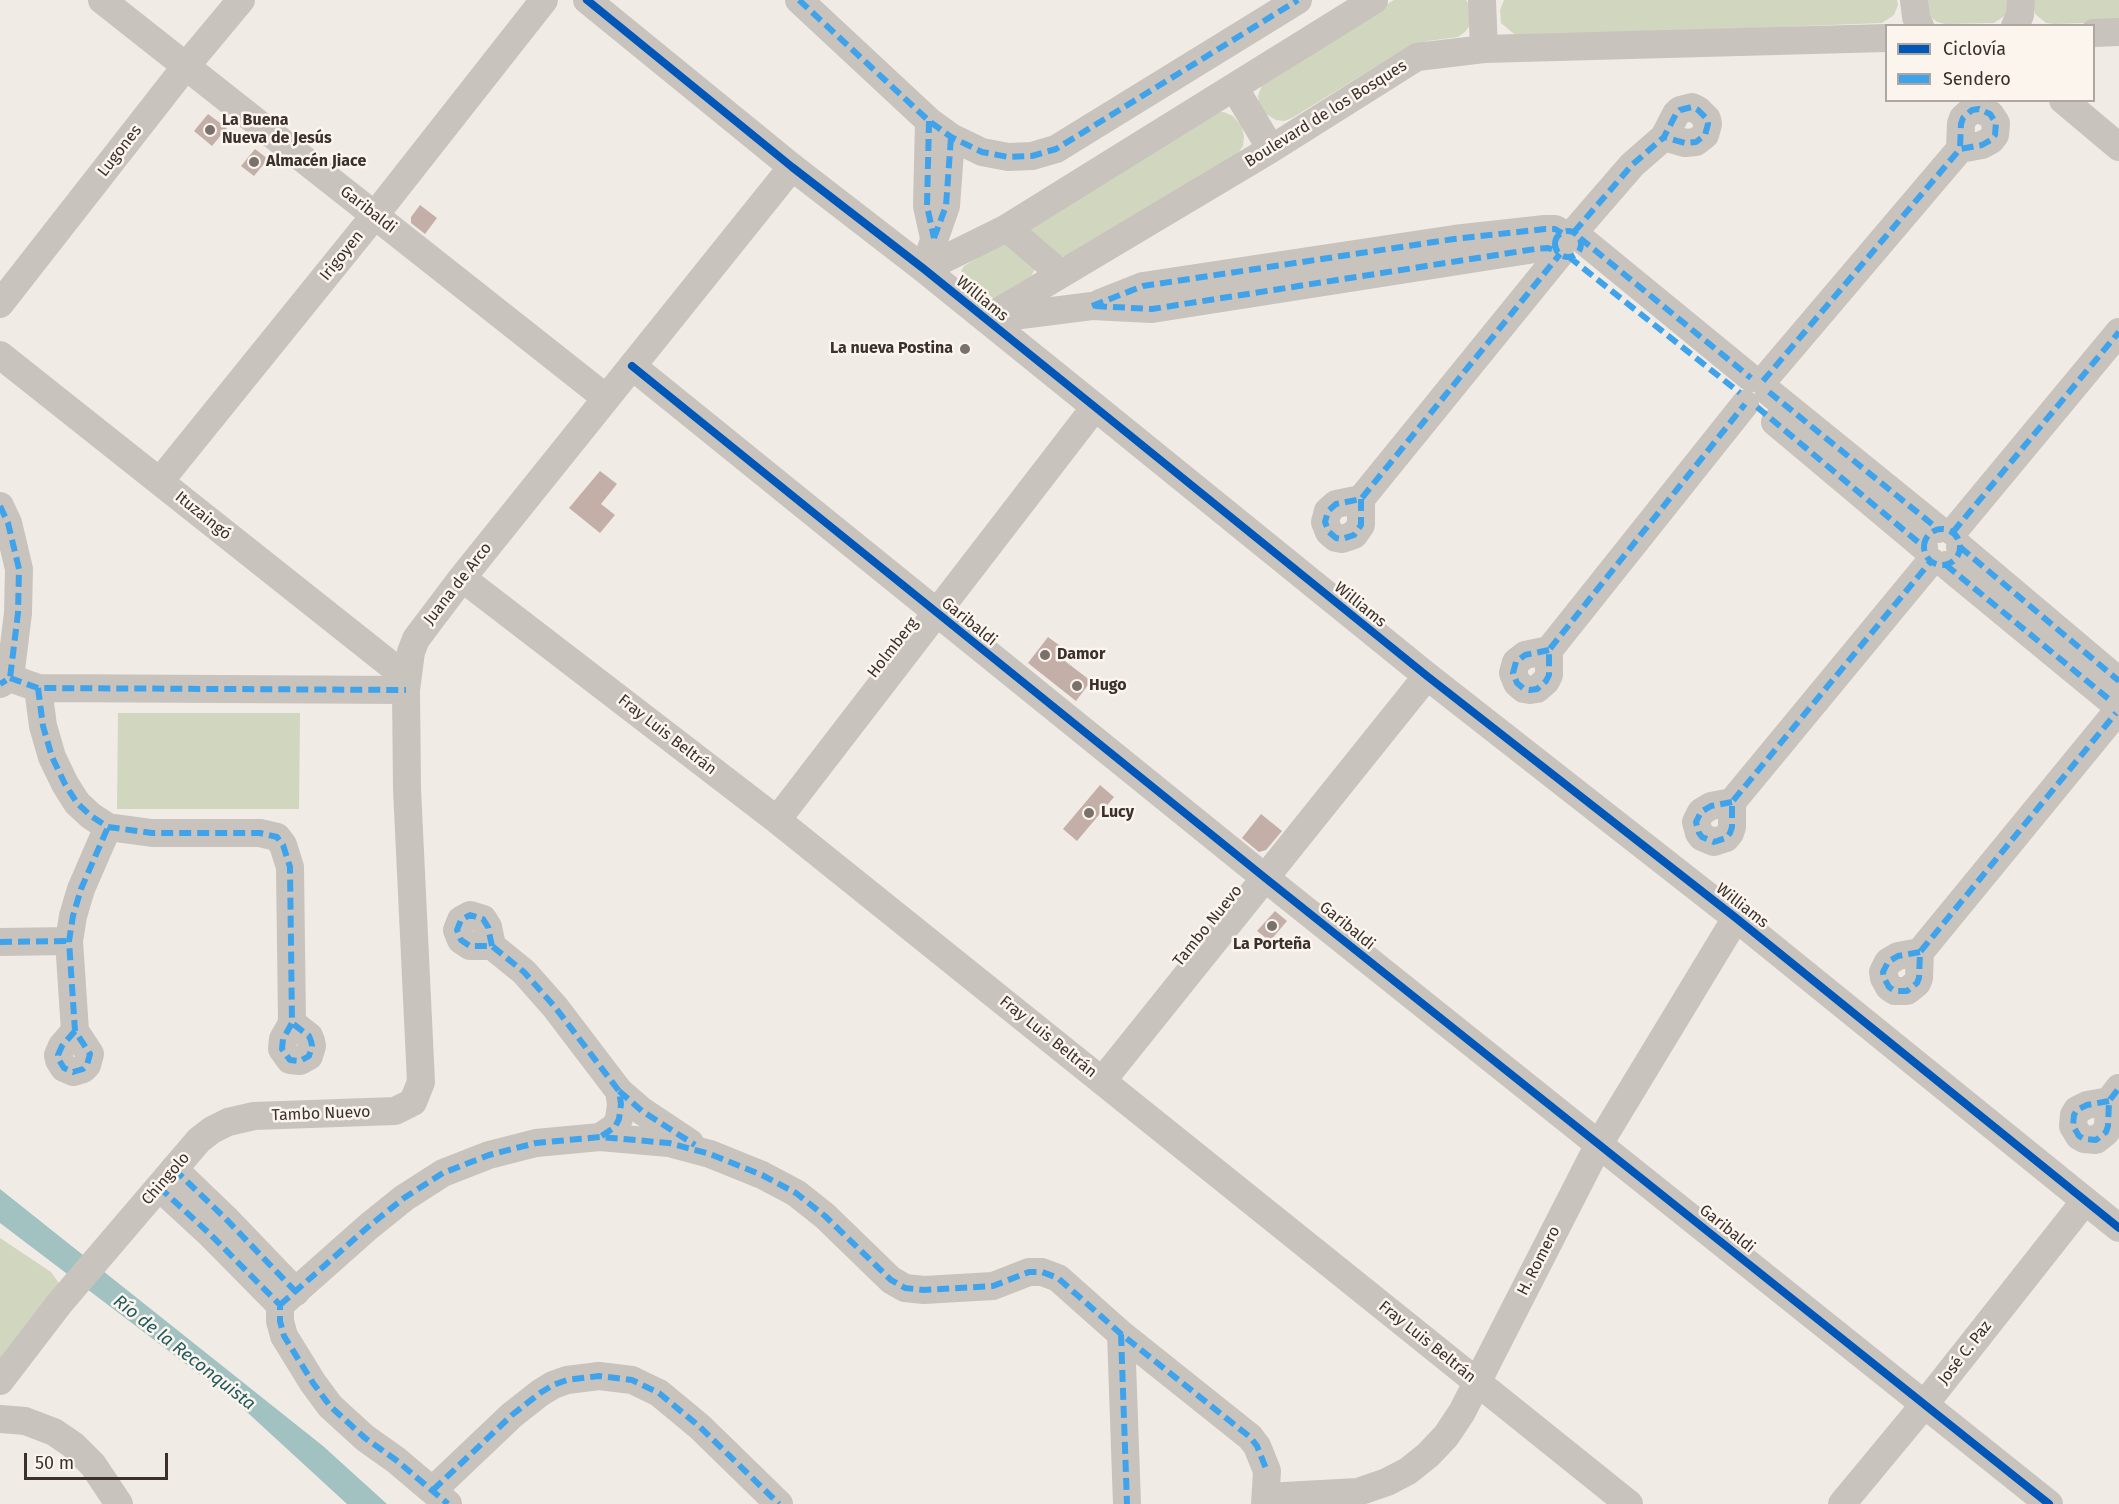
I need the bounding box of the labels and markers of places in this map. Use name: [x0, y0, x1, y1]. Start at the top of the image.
place label: La Buena Nueva de Jesús: [222, 111, 332, 149]
marker: La Buena Nueva de Jesús: [203, 123, 217, 137]
place label: Almacén Jiace: [266, 152, 366, 172]
marker: Almacén Jiace: [247, 155, 261, 169]
place label: La nueva Postina: [830, 339, 953, 359]
marker: La nueva Postina: [958, 342, 972, 356]
place label: Damor: [1057, 645, 1105, 665]
marker: Damor: [1038, 648, 1052, 662]
place label: Hugo: [1089, 676, 1127, 696]
marker: Hugo: [1070, 679, 1084, 693]
place label: Lucy: [1101, 803, 1134, 823]
marker: Lucy: [1082, 806, 1096, 820]
marker: La Porteña: [1265, 919, 1279, 933]
place label: La Porteña: [1233, 935, 1311, 955]

